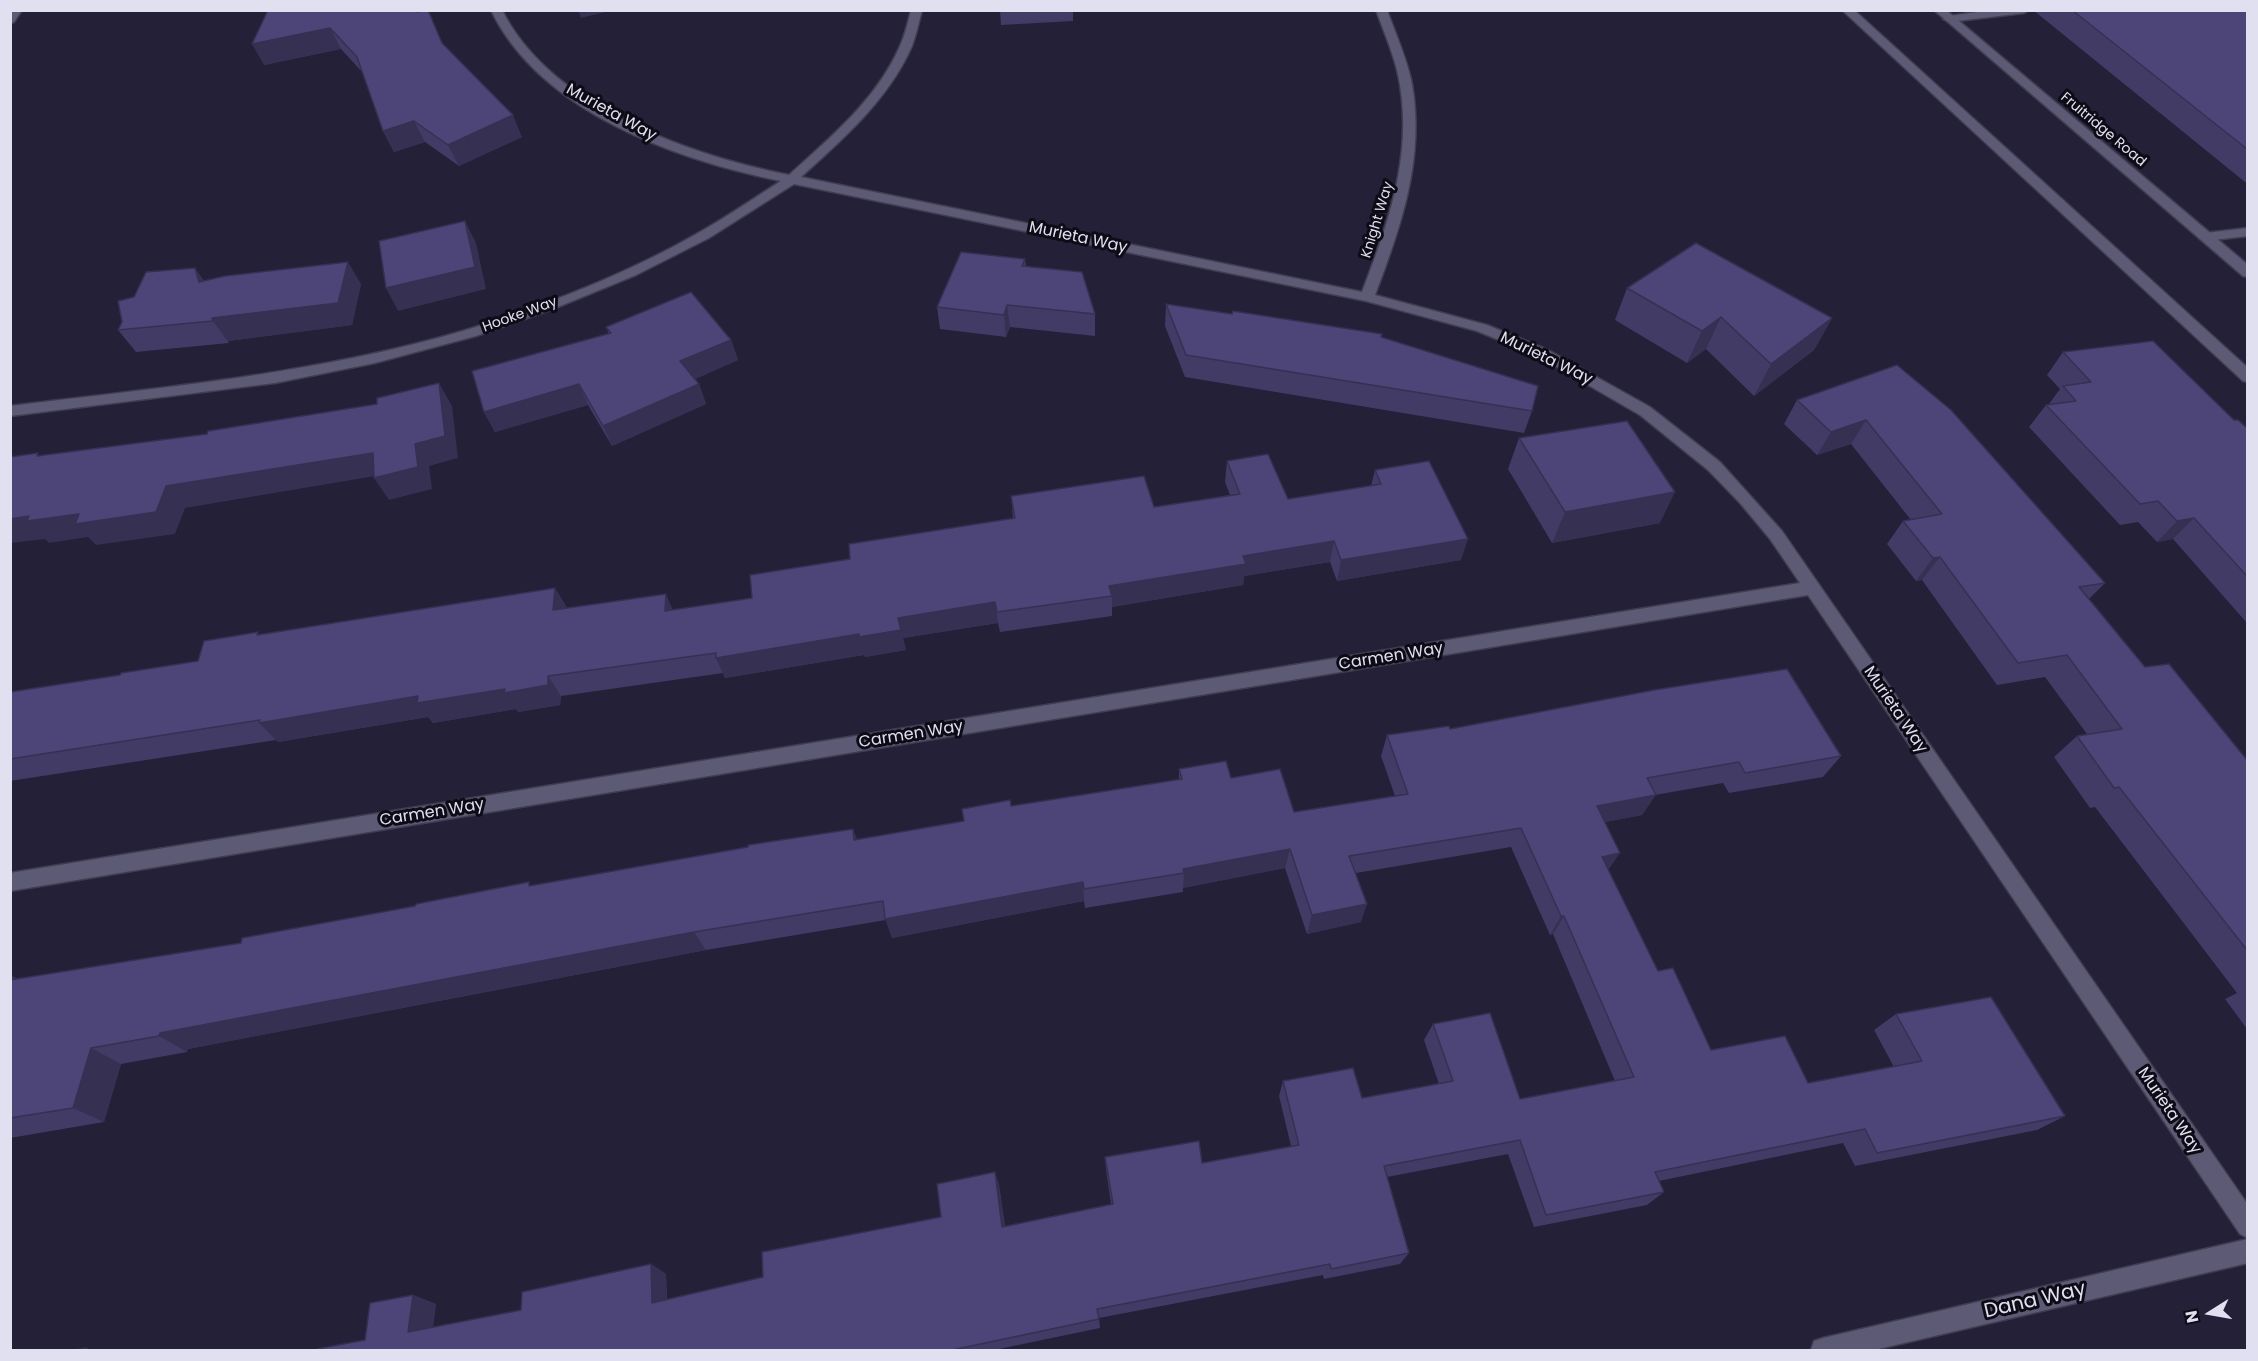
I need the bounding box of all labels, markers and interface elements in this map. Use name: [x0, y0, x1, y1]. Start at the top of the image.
street label: Murieta Way: [563, 80, 659, 146]
street label: Fruitridge Road: [2057, 89, 2149, 171]
street label: Knight Way: [1358, 180, 1398, 260]
street label: Murieta Way: [1027, 218, 1129, 258]
street label: Hooke Way: [480, 294, 560, 336]
street label: Murieta Way: [1497, 328, 1595, 390]
street label: Carmen Way: [1337, 639, 1445, 675]
street label: Murieta Way: [1859, 663, 1931, 757]
street label: Carmen Way: [857, 717, 965, 753]
street label: Carmen Way: [378, 795, 486, 831]
street label: Murieta Way: [2133, 1064, 2205, 1158]
street label: Dana Way: [1982, 1278, 2088, 1324]
north arrow: [2180, 1283, 2240, 1343]
text: N: [2179, 1308, 2204, 1325]

